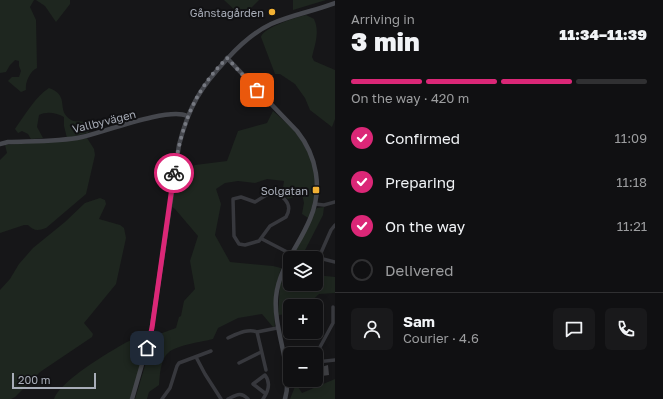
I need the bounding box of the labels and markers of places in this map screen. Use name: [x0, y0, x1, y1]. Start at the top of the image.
place label: Gånstagården: [190, 6, 264, 19]
marker: Gånstagården: [267, 7, 277, 17]
pin: [240, 73, 274, 107]
place label: Solgatan: [261, 184, 308, 197]
marker: Solgatan: [311, 185, 321, 195]
pin: [130, 331, 164, 365]

